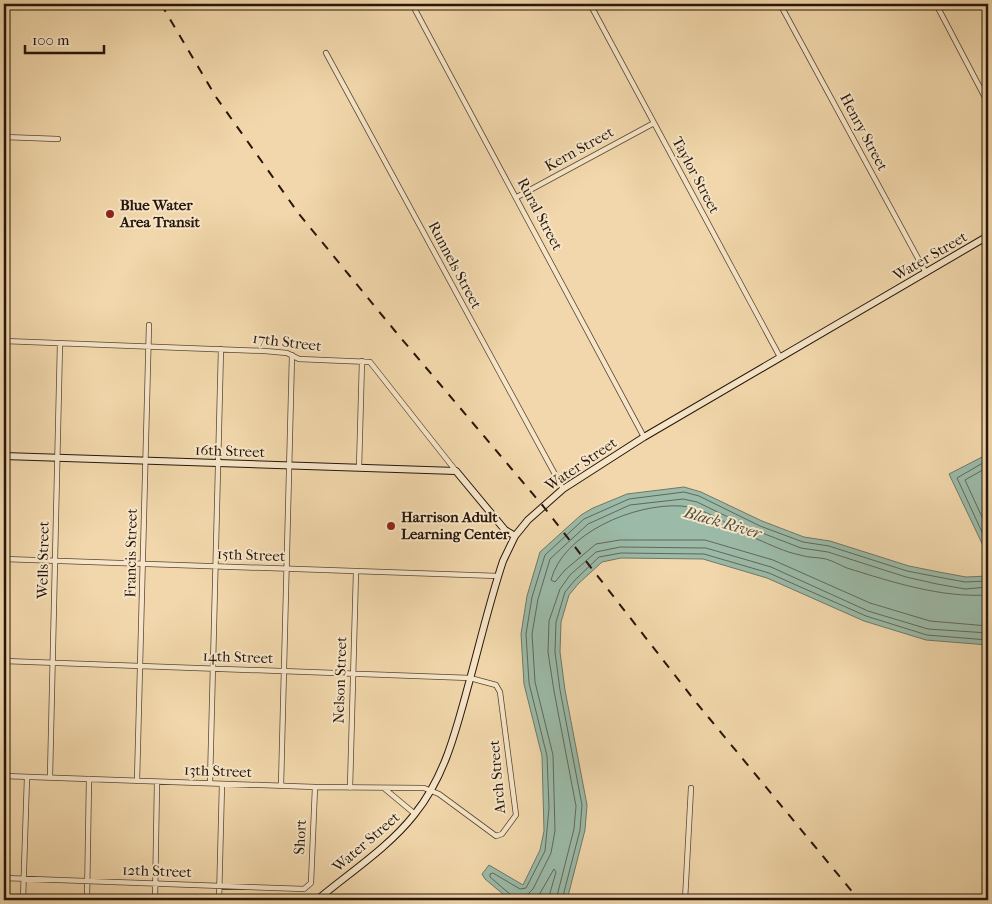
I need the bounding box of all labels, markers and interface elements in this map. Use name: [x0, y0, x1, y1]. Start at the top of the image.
scale bar: [25, 22, 104, 54]
text: 100 m: [32, 31, 70, 49]
street label: Henry Street: [836, 90, 892, 174]
street label: Kern Street: [541, 122, 617, 175]
street label: Taylor Street: [668, 134, 724, 217]
street label: Rural Street: [513, 175, 567, 254]
place label: Blue Water Area Transit: [119, 196, 201, 231]
marker: Blue Water Area Transit: [104, 208, 116, 220]
street label: Runnels Street: [424, 218, 486, 312]
street label: Water Street: [889, 227, 971, 285]
street label: 17th Street: [252, 329, 323, 355]
street label: Water Street: [541, 433, 621, 495]
street label: 16th Street: [195, 441, 266, 461]
water label: Black River: [681, 502, 765, 543]
street label: Francis Street: [121, 508, 141, 598]
place label: Harrison Adult Learning Center: [401, 508, 510, 543]
street label: Wells Street: [33, 520, 53, 600]
marker: Harrison Adult Learning Center: [385, 520, 397, 532]
street label: 15th Street: [217, 545, 286, 565]
street label: Nelson Street: [329, 635, 351, 724]
street label: 14th Street: [202, 647, 274, 667]
street label: Arch Street: [485, 739, 509, 816]
street label: 13th Street: [184, 761, 253, 781]
street label: Water Street: [328, 808, 404, 877]
street label: Short: [290, 818, 310, 855]
street label: 12th Street: [122, 861, 193, 881]

